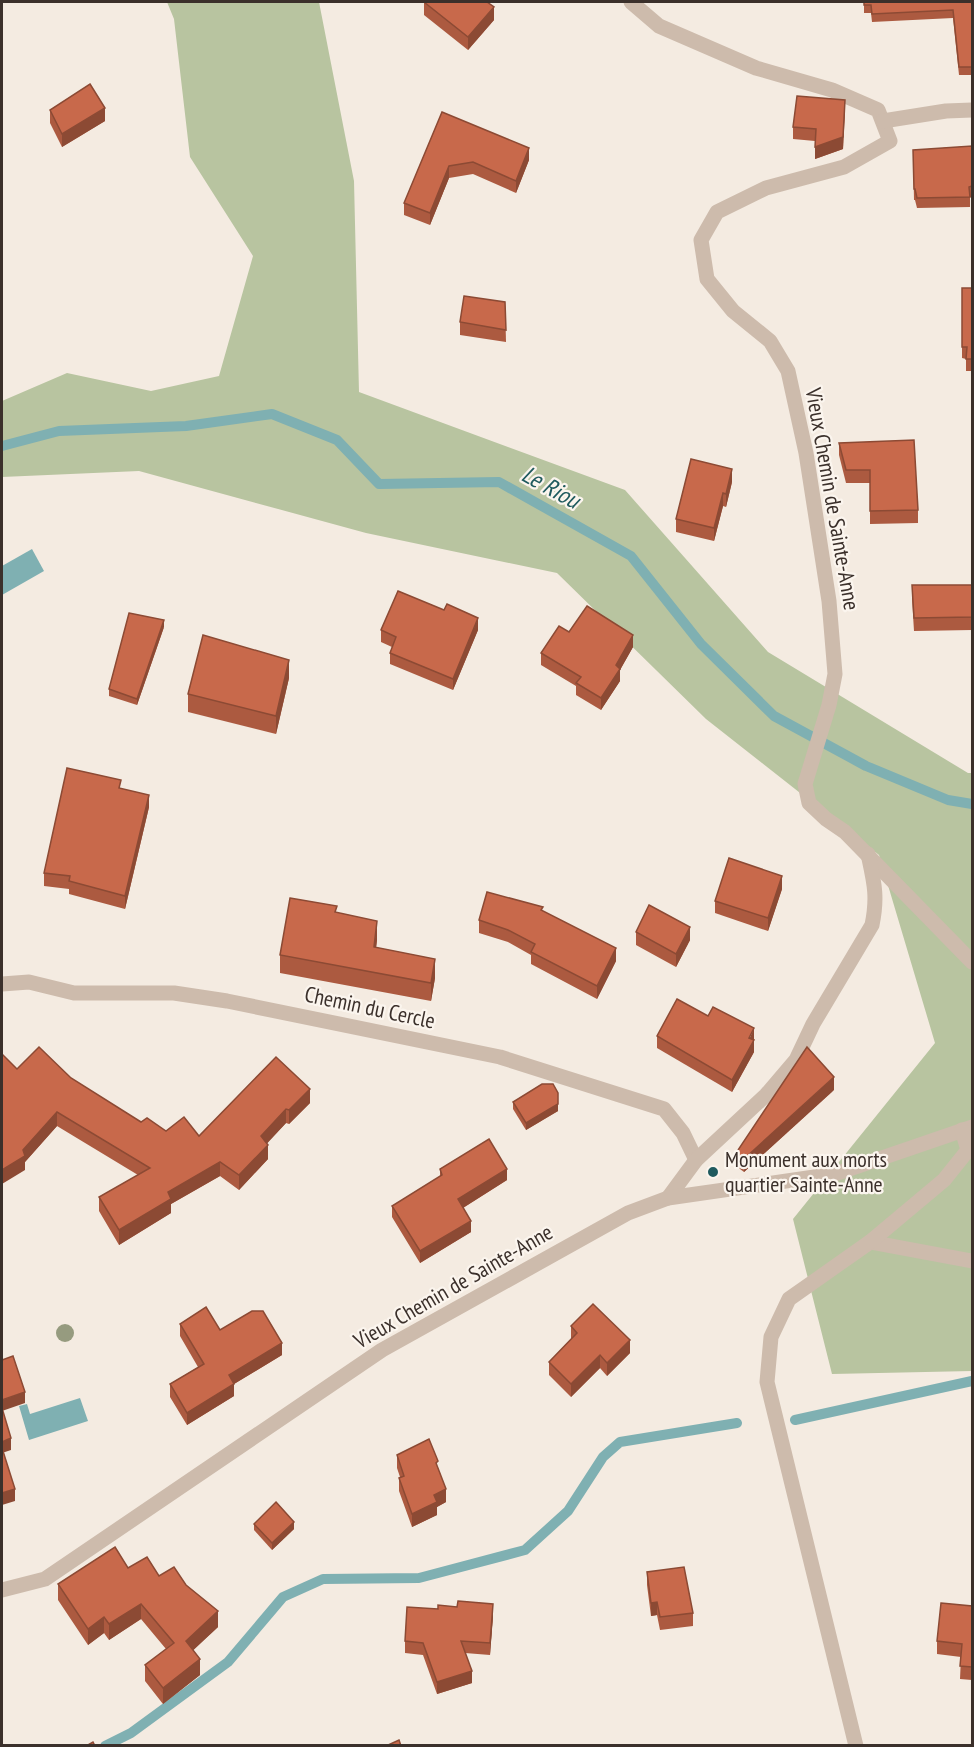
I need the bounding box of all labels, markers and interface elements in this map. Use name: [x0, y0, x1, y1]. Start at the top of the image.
street label: Vieux Chemin de Sainte-Anne: [800, 385, 866, 612]
water label: Le Riou: [517, 459, 587, 516]
street label: Chemin du Cercle: [302, 980, 438, 1034]
place label: Monument aux morts quartier Sainte-Anne: [725, 1145, 887, 1198]
marker: Monument aux morts quartier Sainte-Anne: [706, 1165, 720, 1179]
street label: Vieux Chemin de Sainte-Anne: [348, 1218, 557, 1355]

